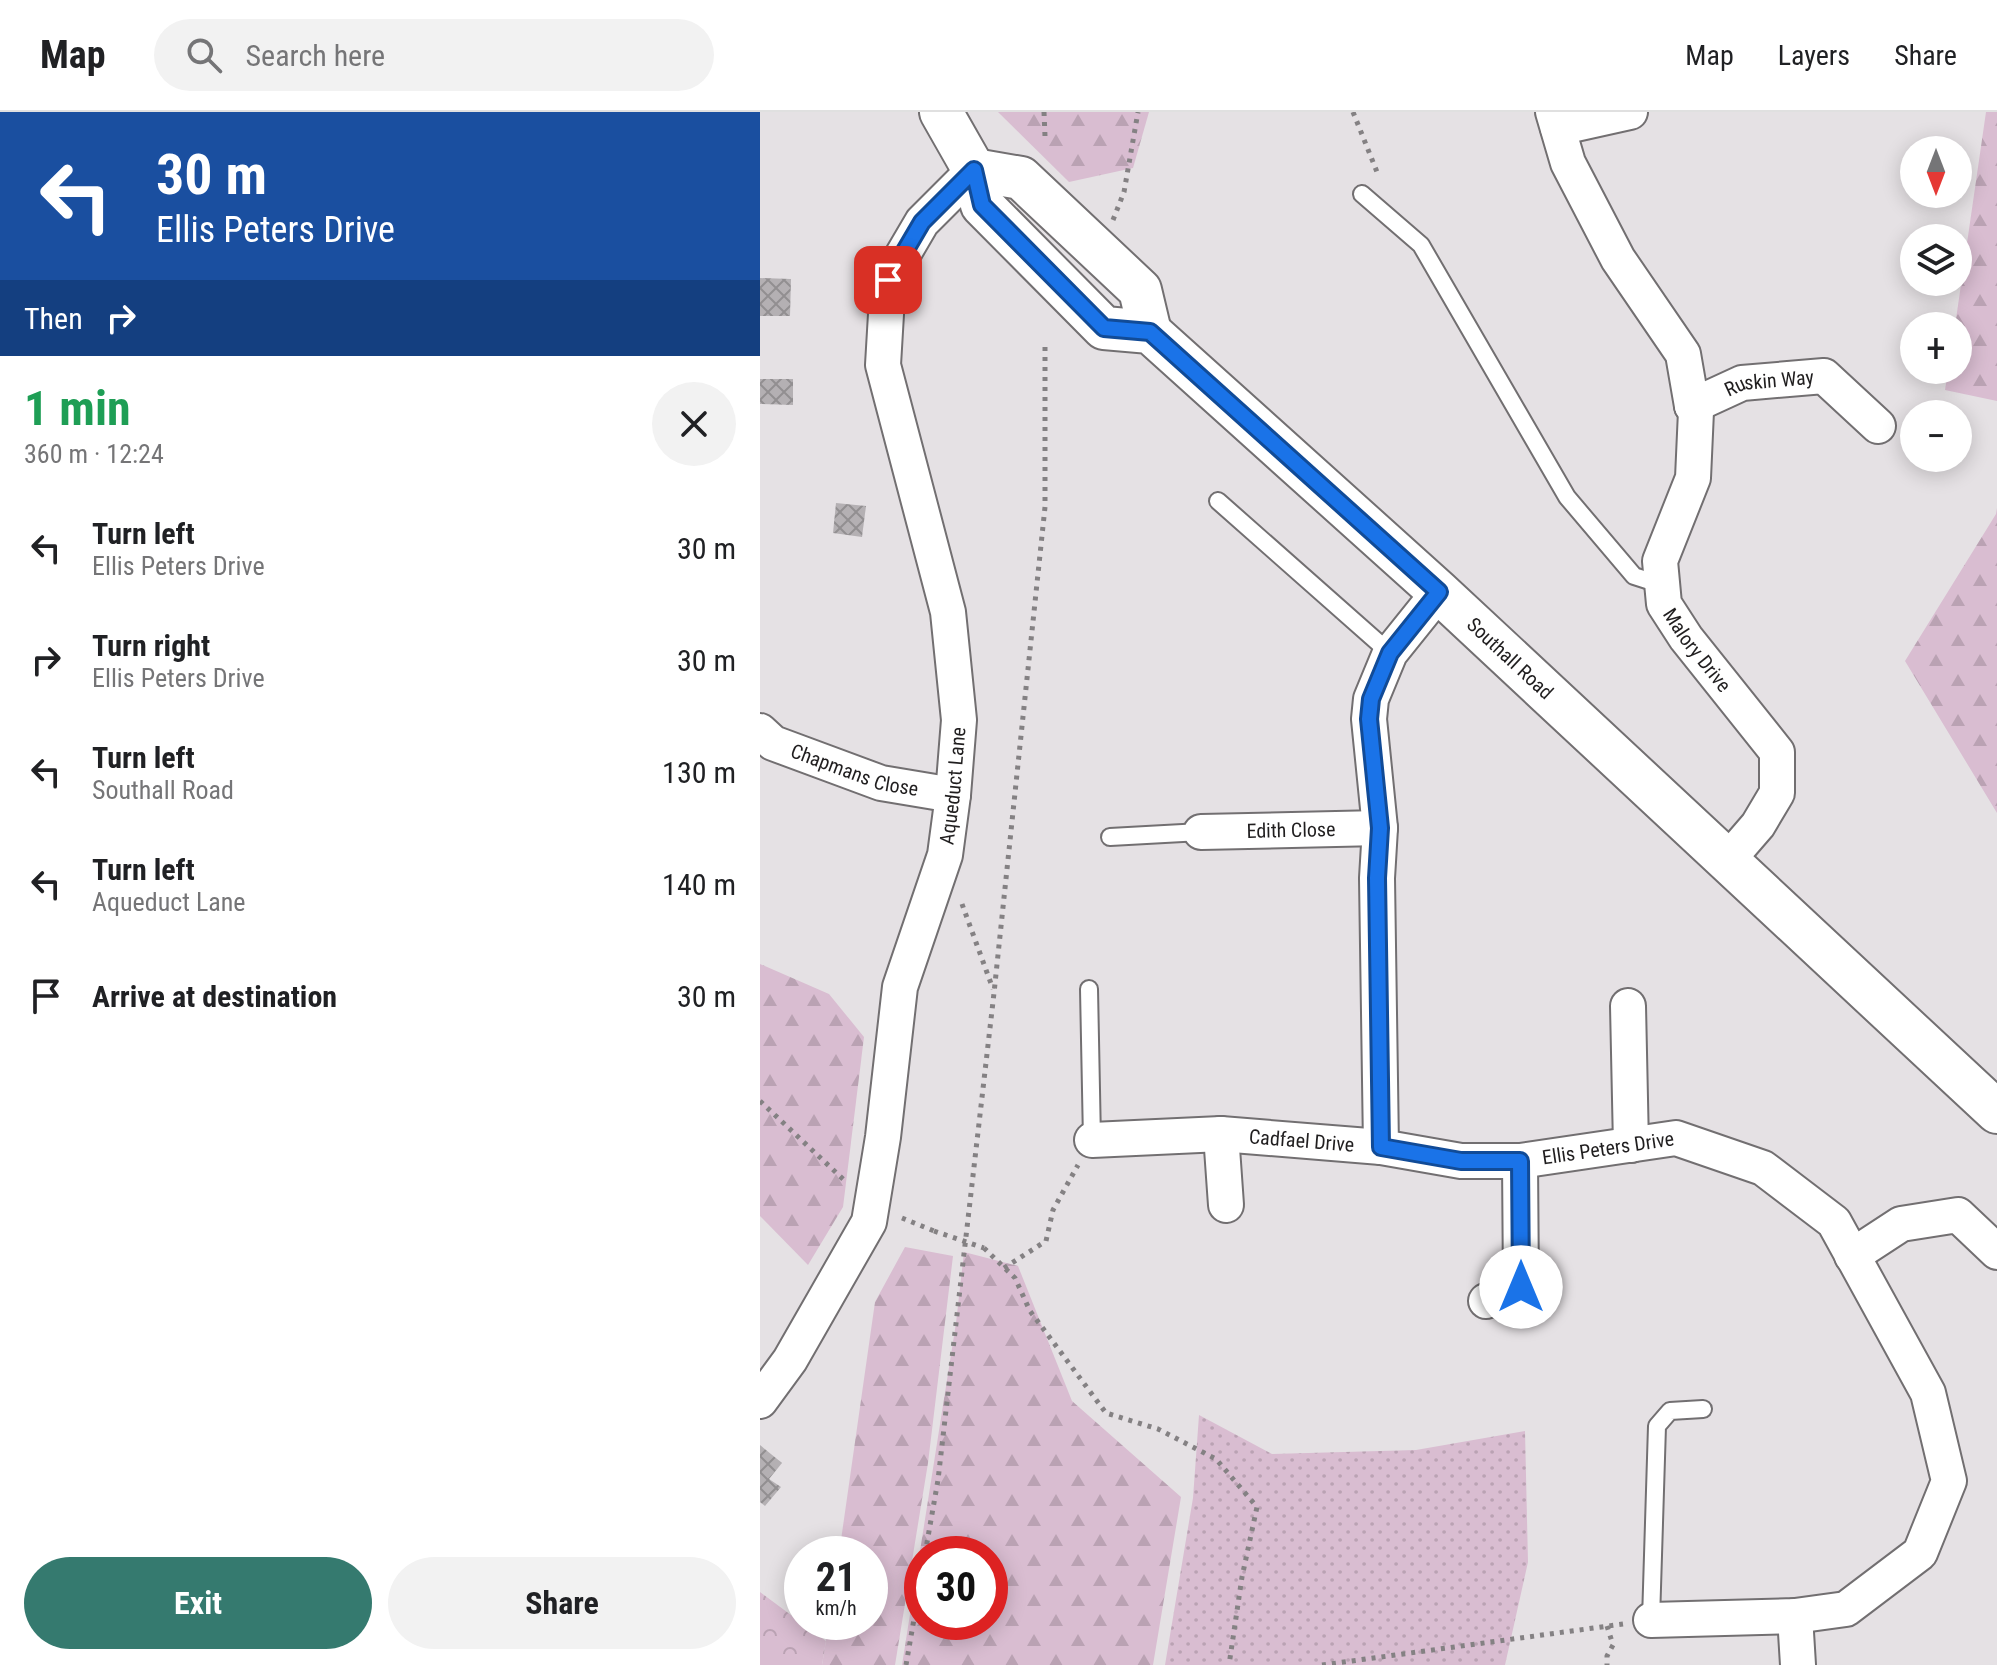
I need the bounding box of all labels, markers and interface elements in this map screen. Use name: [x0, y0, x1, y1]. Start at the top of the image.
search box: [154, 19, 714, 91]
text: Map: [40, 33, 106, 77]
icon: search: [182, 33, 226, 77]
text: Search here: [246, 38, 385, 73]
text: Map: [1685, 39, 1734, 72]
text: Layers: [1778, 39, 1850, 72]
text: Share: [1894, 39, 1957, 72]
north arrow: [1900, 136, 1972, 208]
map controls: [1900, 136, 1972, 472]
text: 30 m: [156, 142, 267, 208]
icon: left: [24, 144, 128, 248]
text: Ellis Peters Drive: [156, 209, 395, 251]
button: layers: [1900, 224, 1972, 296]
pin: [854, 246, 922, 314]
icon: arrive: [866, 258, 910, 302]
icon: right: [99, 296, 143, 340]
text: Then: [24, 301, 83, 336]
button: +: [1900, 312, 1972, 384]
street label: Ruskin Way: [1721, 365, 1815, 401]
text: 1 min: [24, 380, 131, 437]
button: close: [652, 382, 736, 466]
button: −: [1900, 400, 1972, 472]
text: 360 m · 12:24: [24, 439, 164, 469]
text: Turn left: [92, 516, 195, 551]
icon: left: [24, 526, 68, 570]
text: 30 m: [677, 531, 736, 566]
text: Ellis Peters Drive: [92, 551, 265, 581]
street label: Malory Drive: [1658, 604, 1736, 697]
street label: Southall Road: [1462, 612, 1558, 704]
text: Turn right: [92, 628, 210, 663]
icon: right: [24, 638, 68, 682]
text: 30 m: [677, 643, 736, 678]
text: Ellis Peters Drive: [92, 663, 265, 693]
street label: Aqueduct Lane: [934, 726, 970, 846]
street label: Chapmans Close: [787, 739, 920, 801]
text: Turn left: [92, 740, 195, 775]
icon: left: [24, 750, 68, 794]
text: 130 m: [662, 755, 736, 790]
text: Southall Road: [92, 775, 234, 805]
street label: Edith Close: [1246, 817, 1336, 843]
text: Turn left: [92, 852, 195, 887]
icon: left: [24, 862, 68, 906]
text: 140 m: [662, 867, 736, 902]
text: Aqueduct Lane: [92, 887, 246, 917]
icon: arrive: [24, 974, 68, 1018]
text: Arrive at destination: [92, 979, 337, 1014]
text: 30 m: [677, 979, 736, 1014]
street label: Cadfael Drive: [1248, 1124, 1355, 1157]
street label: Ellis Peters Drive: [1541, 1126, 1676, 1170]
position arrow: [1479, 1245, 1563, 1329]
speed limit sign: 30: [904, 1536, 1008, 1640]
text: 21: [816, 1554, 856, 1601]
button: Exit: [24, 1557, 372, 1649]
button: Share: [388, 1557, 736, 1649]
text: km/h: [815, 1596, 857, 1620]

